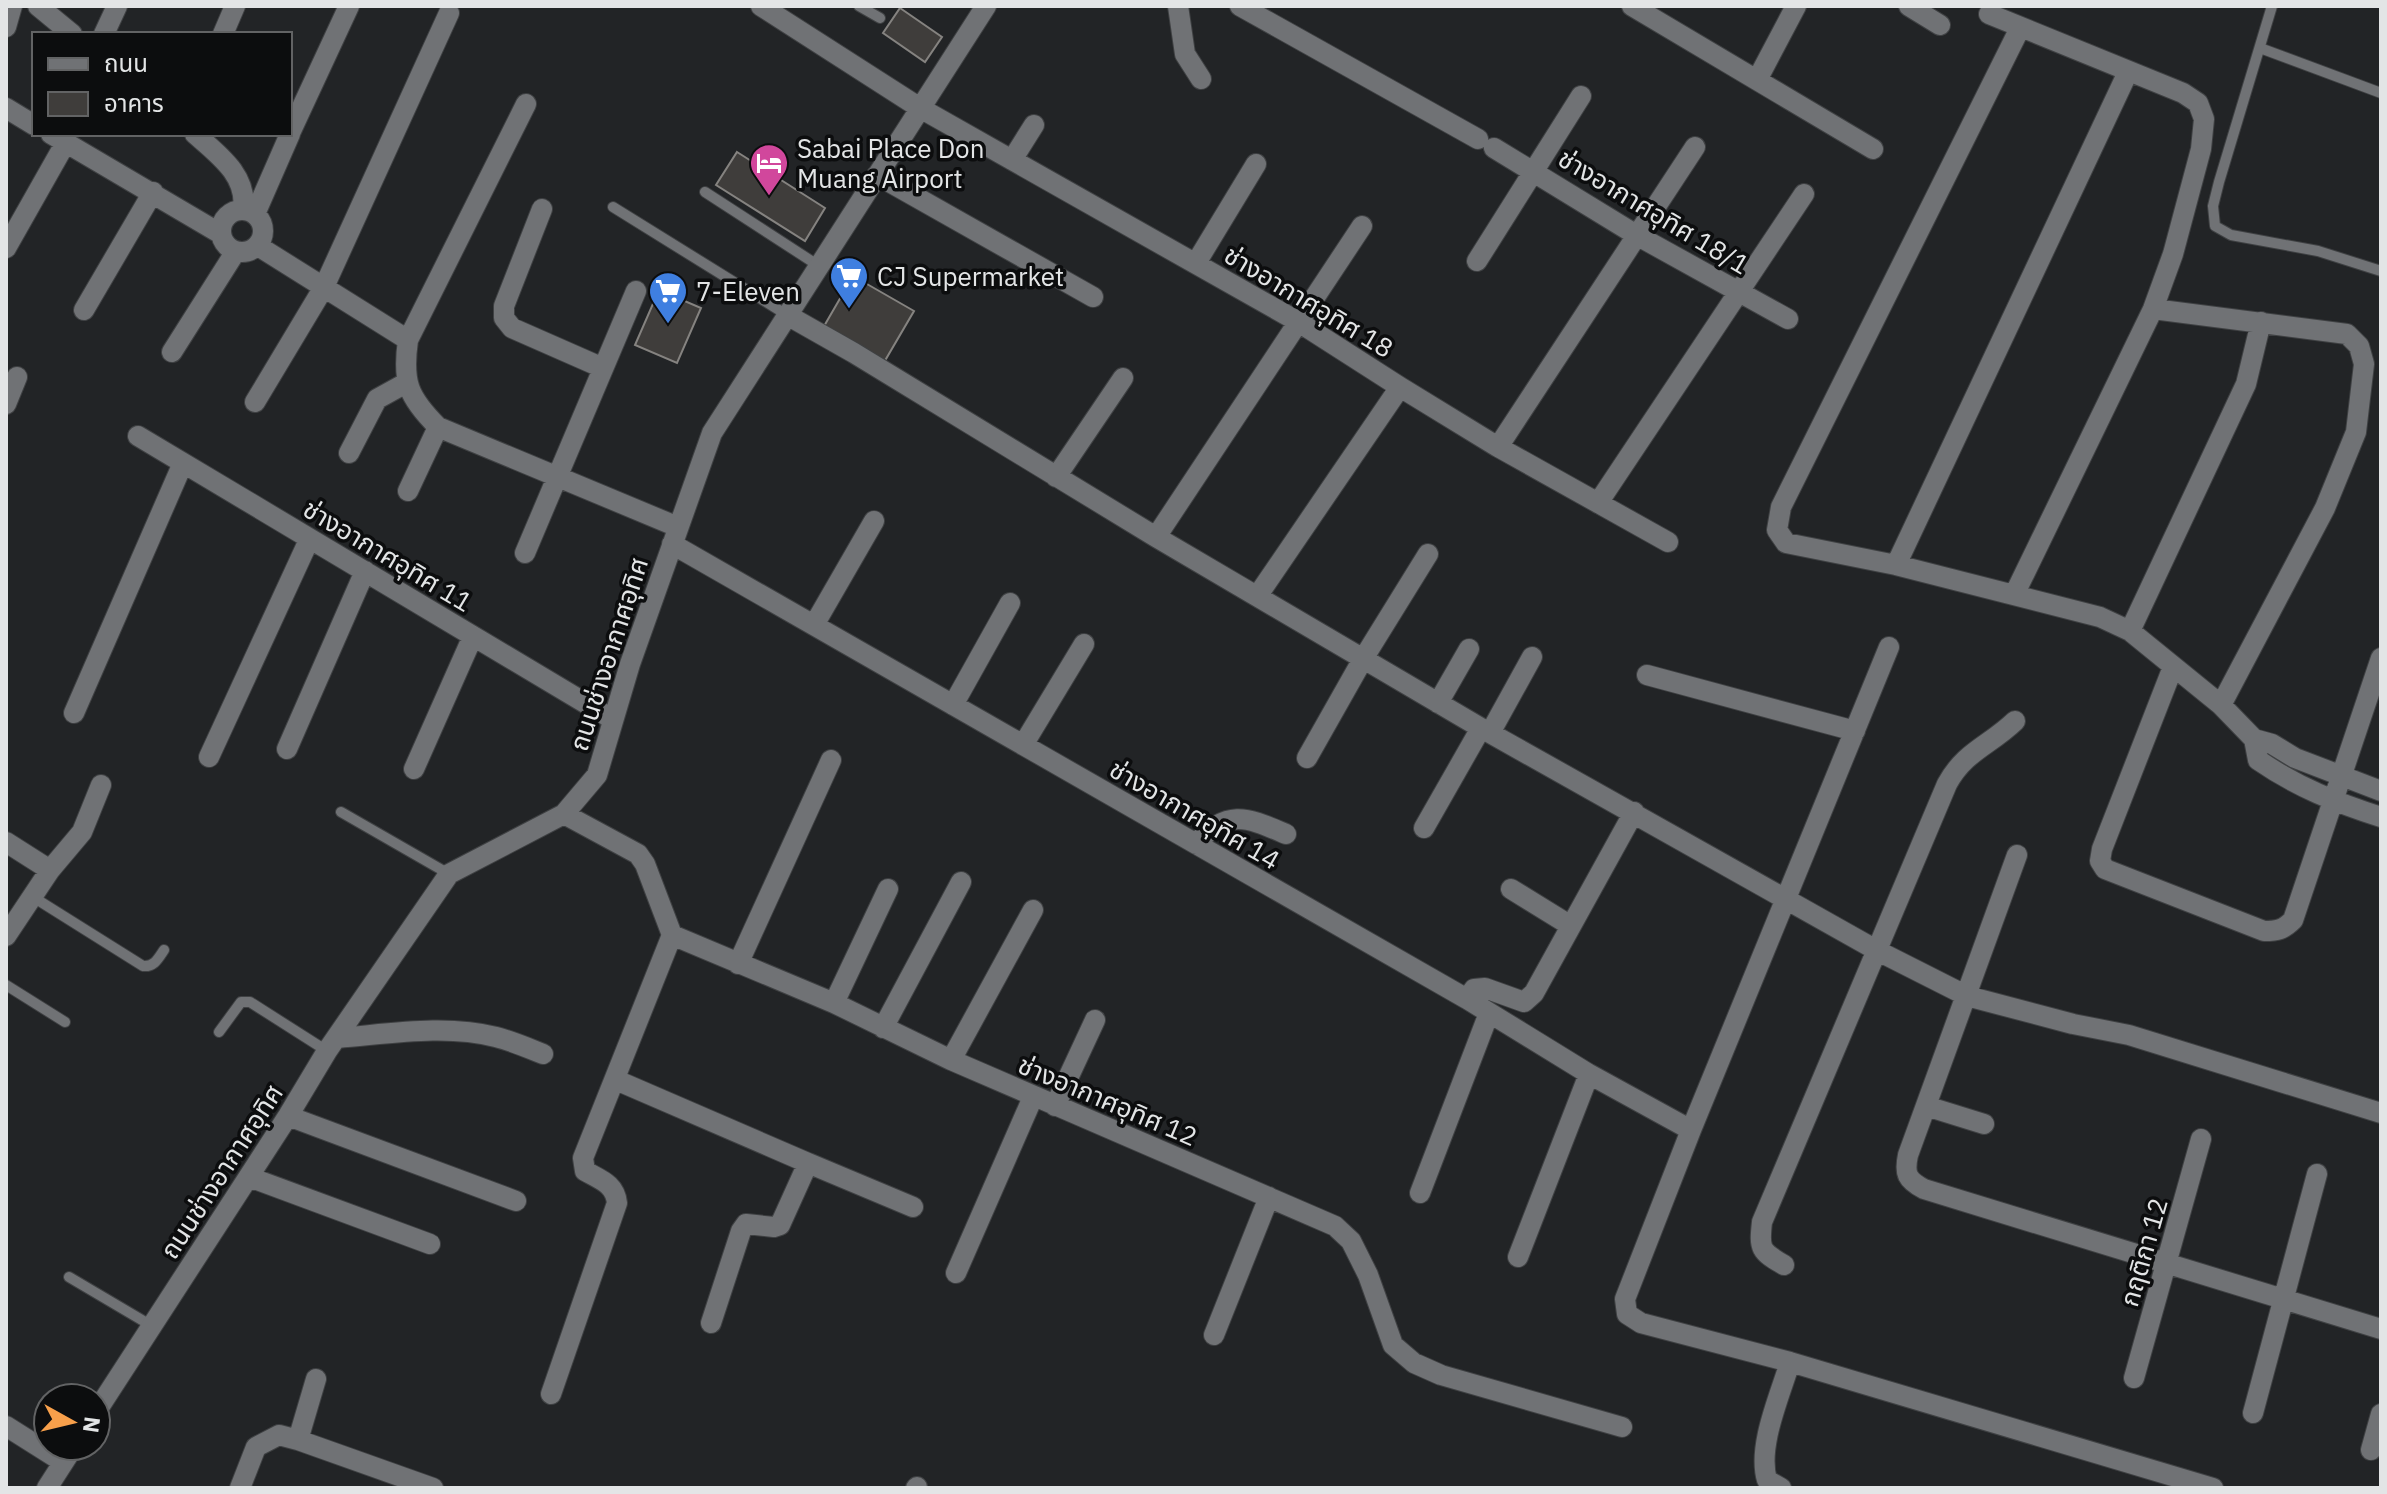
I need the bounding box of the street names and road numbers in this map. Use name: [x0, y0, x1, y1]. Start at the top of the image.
street label: ช่างอากาศอุทิศ 18/1: [1552, 141, 1756, 281]
street label: ช่างอากาศอุทิศ 18: [1218, 237, 1400, 365]
street label: ช่างอากาศอุทิศ 11: [297, 491, 479, 619]
street label: ถนนช่างอากาศอุทิศ: [561, 553, 655, 755]
street label: ช่างอากาศอุทิศ 14: [1104, 751, 1286, 877]
street label: ช่างอากาศอุทิศ 12: [1013, 1047, 1203, 1153]
street label: ถนนช่างอากาศอุทิศ: [152, 1077, 290, 1265]
street label: กฤติกา 12: [2111, 1194, 2175, 1310]

